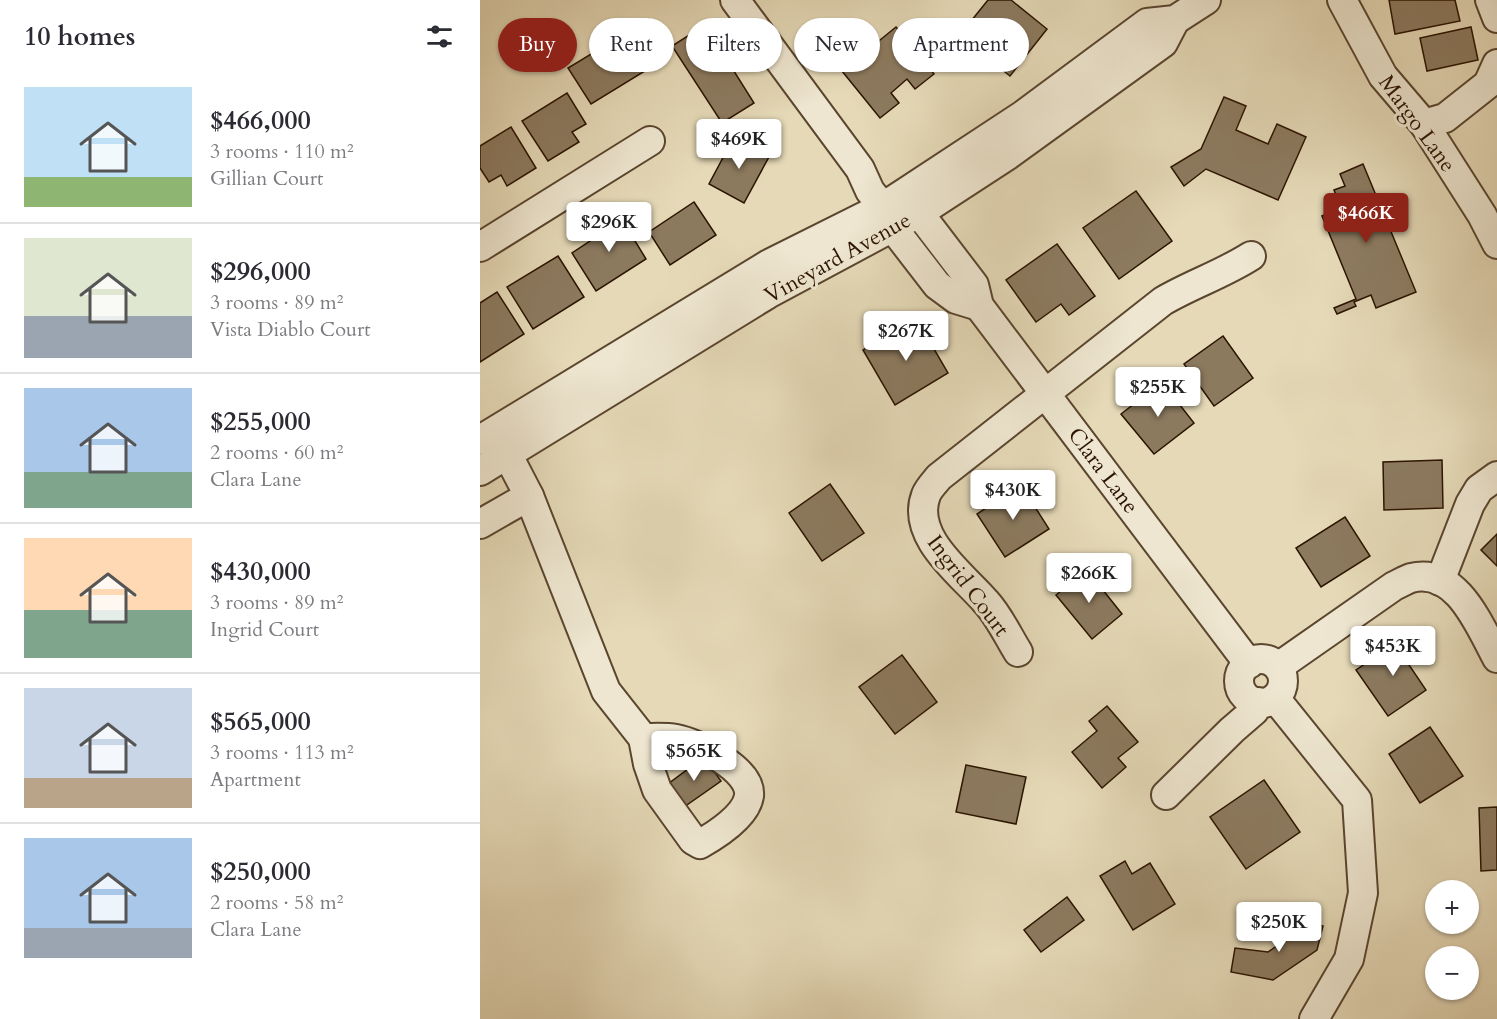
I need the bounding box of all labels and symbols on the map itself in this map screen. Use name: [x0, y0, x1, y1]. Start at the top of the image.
street label: Margo Lane: [1372, 69, 1463, 178]
pin: $469K: [697, 119, 781, 170]
pin: $466K: [1324, 193, 1408, 244]
pin: $296K: [567, 202, 651, 253]
street label: Vineyard Avenue: [759, 205, 916, 310]
pin: $267K: [864, 311, 948, 362]
pin: $255K: [1116, 367, 1200, 418]
street label: Clara Lane: [1061, 421, 1145, 520]
pin: $430K: [971, 470, 1055, 521]
street label: Ingrid Court: [920, 529, 1016, 643]
pin: $266K: [1047, 553, 1131, 604]
pin: $453K: [1351, 626, 1435, 677]
pin: $565K: [652, 731, 736, 782]
pin: $250K: [1237, 902, 1321, 953]

